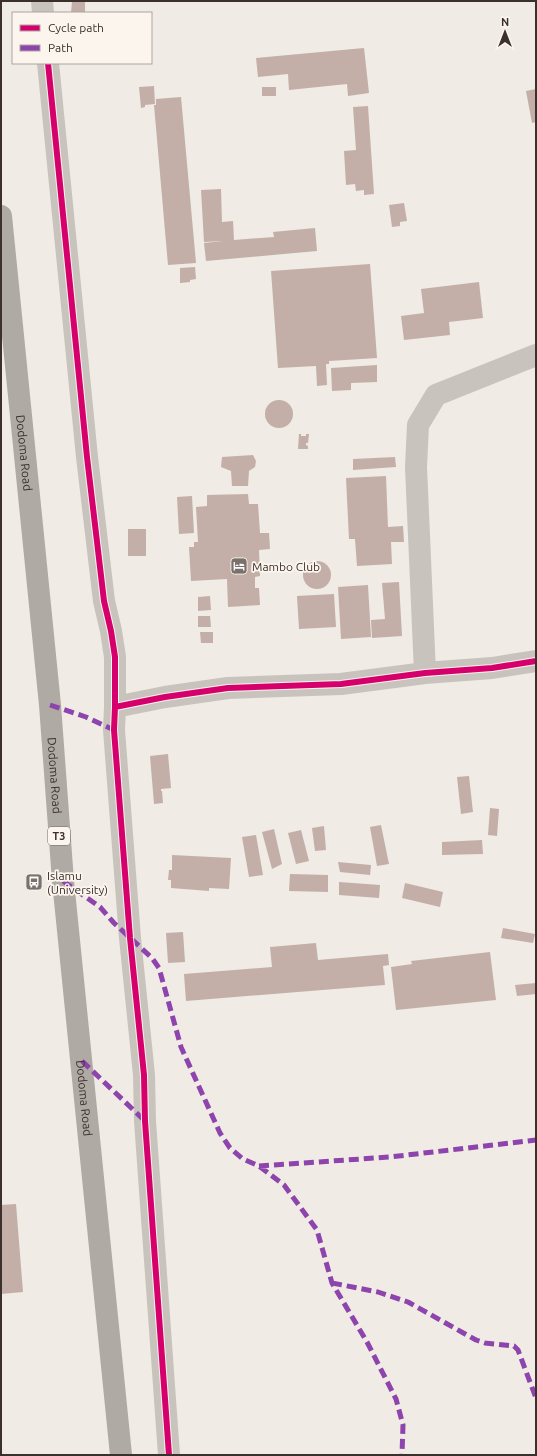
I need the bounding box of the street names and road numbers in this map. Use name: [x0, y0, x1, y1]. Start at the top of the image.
street label: Dodoma Road: [14, 414, 35, 492]
street label: Dodoma Road: [46, 737, 64, 814]
road number: T3: [48, 827, 70, 845]
street label: Dodoma Road: [75, 1059, 95, 1137]

